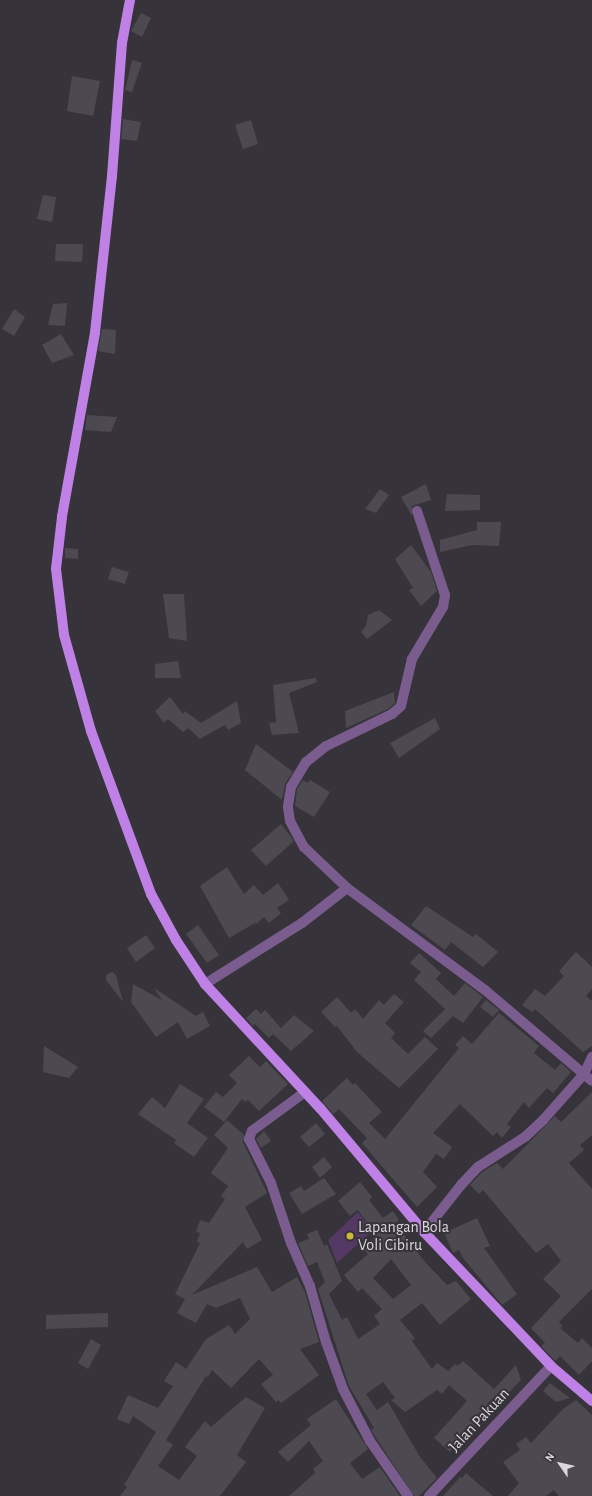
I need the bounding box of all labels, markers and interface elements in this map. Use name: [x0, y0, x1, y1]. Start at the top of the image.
place label: Lapangan Bola Voli Cibiru: [358, 1217, 449, 1255]
marker: Lapangan Bola Voli Cibiru: [345, 1231, 355, 1241]
street label: Jalan Pakuan: [445, 1384, 513, 1456]
north arrow: [540, 1444, 580, 1484]
text: N: [543, 1451, 556, 1463]

